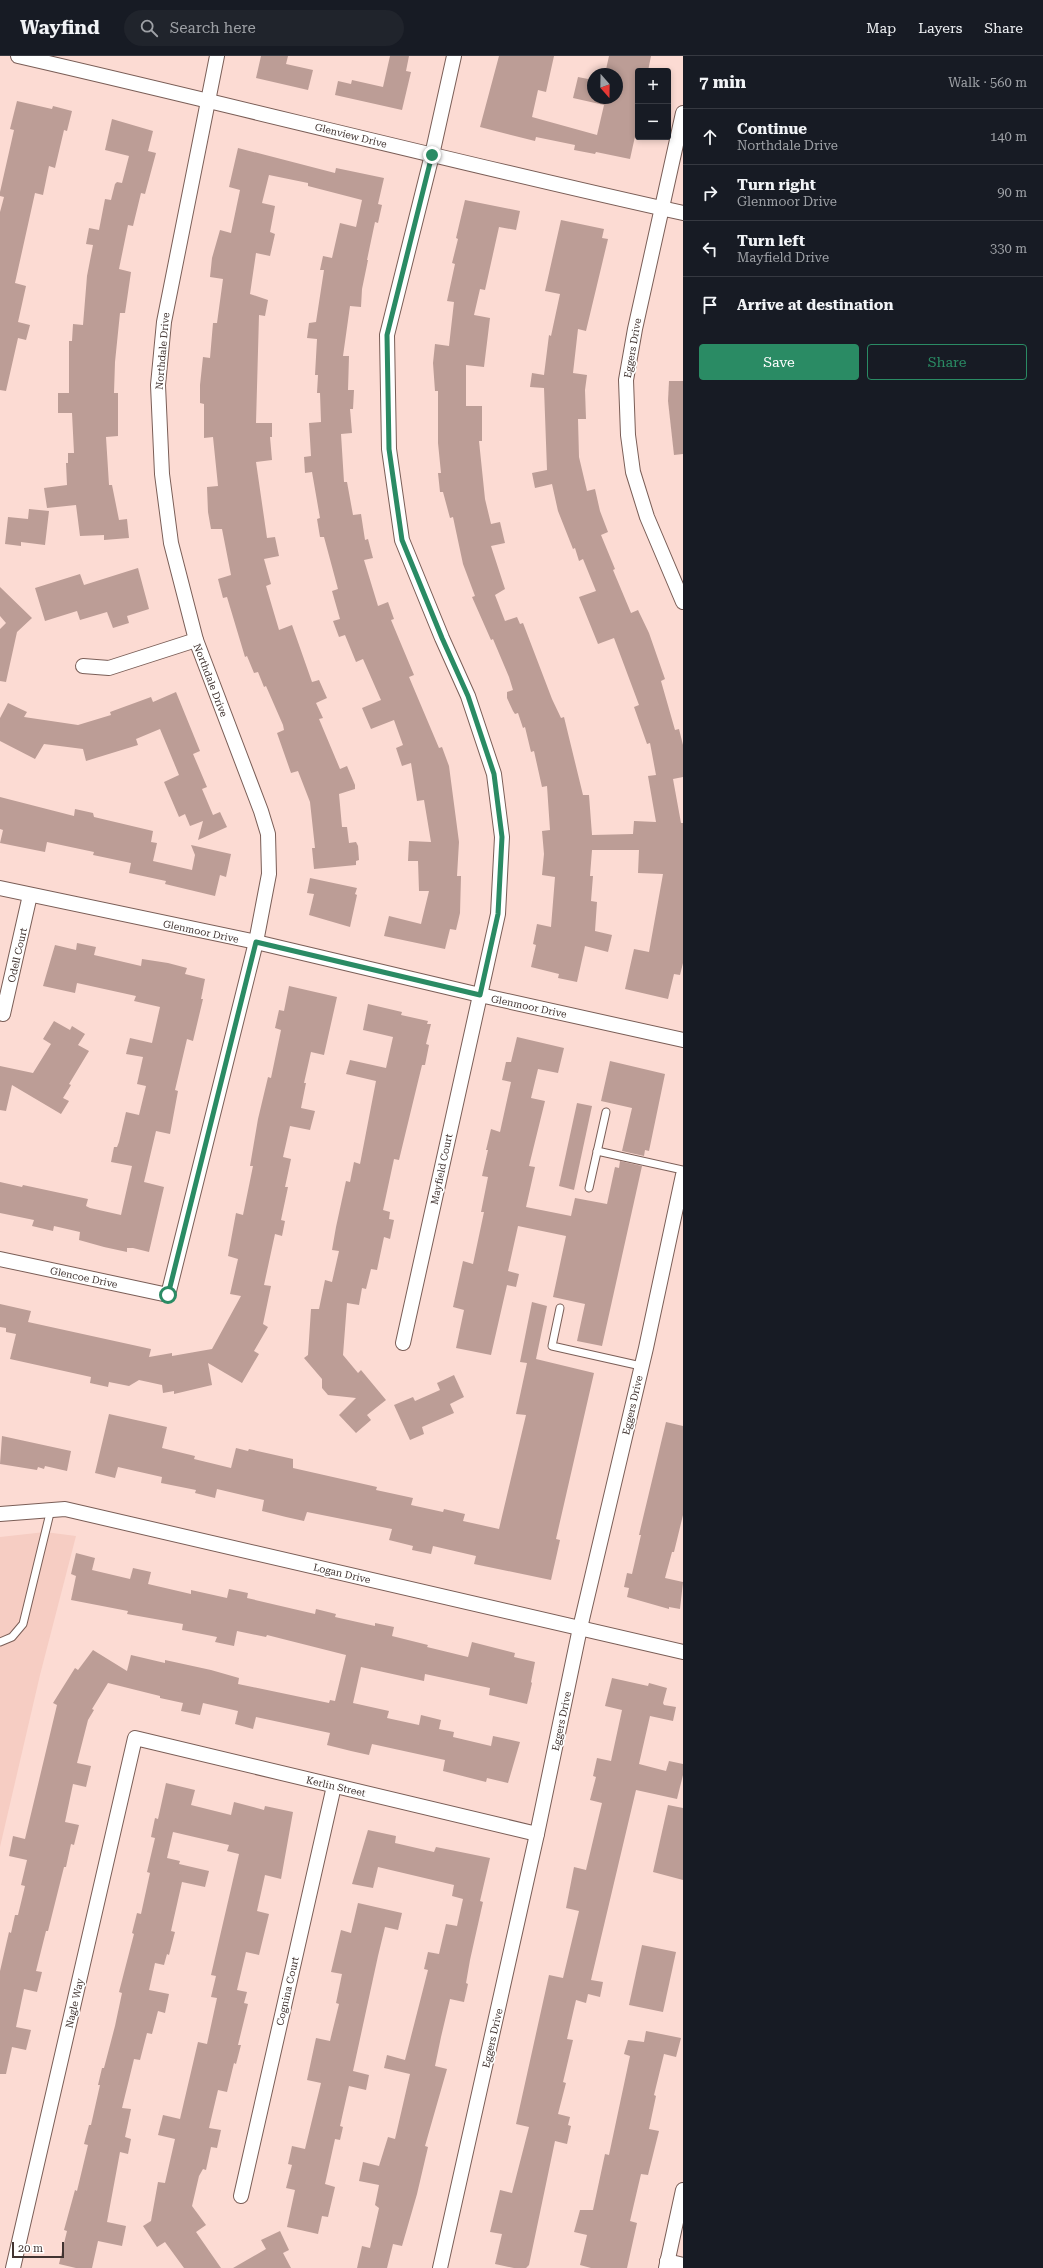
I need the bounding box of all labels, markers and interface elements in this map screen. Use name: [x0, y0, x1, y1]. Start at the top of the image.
search box: [124, 10, 404, 46]
text: Wayfind: [20, 16, 100, 39]
icon: search: [138, 17, 160, 39]
text: Search here: [170, 19, 256, 37]
text: Map: [866, 20, 896, 36]
text: Layers: [918, 20, 962, 36]
text: Share: [984, 20, 1023, 36]
north arrow: [587, 68, 623, 104]
map controls: [635, 68, 671, 140]
button: +: [635, 68, 671, 104]
text: 7 min: [699, 72, 746, 92]
text: Walk · 560 m: [948, 75, 1027, 90]
button: −: [635, 104, 671, 140]
text: Continue: [737, 120, 807, 138]
street label: Glenview Drive: [314, 121, 389, 150]
icon: ahead: [699, 126, 721, 148]
text: 140 m: [990, 129, 1027, 144]
text: Northdale Drive: [737, 138, 838, 153]
route end: [423, 146, 441, 164]
text: Turn right: [737, 176, 816, 194]
icon: right: [699, 182, 721, 204]
text: 90 m: [997, 185, 1027, 200]
text: Glenmoor Drive: [737, 194, 837, 209]
text: Turn left: [737, 232, 805, 250]
icon: left: [699, 238, 721, 260]
text: 330 m: [990, 241, 1027, 256]
text: Mayfield Drive: [737, 250, 829, 265]
icon: arrive: [699, 294, 721, 316]
text: Arrive at destination: [737, 296, 893, 314]
street label: Northdale Drive: [154, 311, 171, 390]
street label: Eggers Drive: [622, 317, 643, 379]
button: Save: [699, 344, 859, 380]
button: Share: [867, 344, 1027, 380]
street label: Northdale Drive: [192, 642, 230, 719]
street label: Glenmoor Drive: [162, 918, 240, 945]
street label: Odell Court: [6, 926, 29, 984]
street label: Glenmoor Drive: [490, 993, 568, 1020]
street label: Mayfield Court: [429, 1132, 454, 1206]
street label: Glencoe Drive: [49, 1265, 119, 1290]
route start: [159, 1286, 177, 1304]
street label: Eggers Drive: [620, 1374, 645, 1436]
street label: Logan Drive: [312, 1562, 372, 1586]
street label: Eggers Drive: [550, 1690, 573, 1752]
street label: Kerlin Street: [305, 1774, 367, 1799]
street label: Cognina Court: [274, 1955, 301, 2027]
street label: Nagle Way: [63, 1977, 86, 2029]
street label: Eggers Drive: [480, 2007, 505, 2069]
scale bar: [12, 2240, 64, 2259]
text: 20 m: [18, 2242, 43, 2255]

